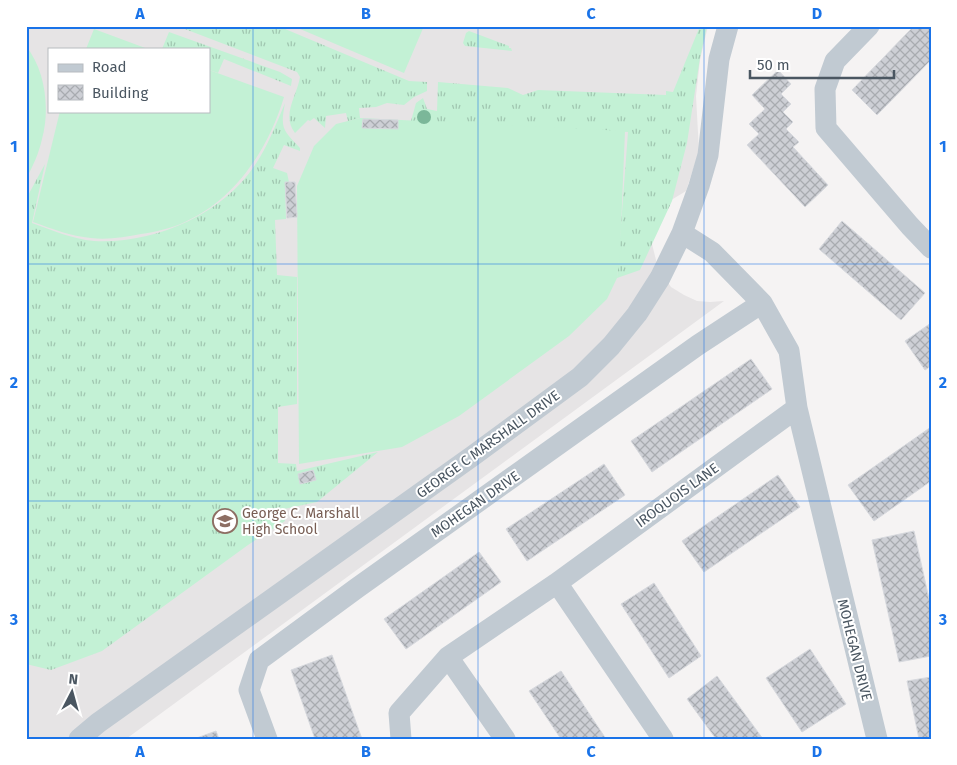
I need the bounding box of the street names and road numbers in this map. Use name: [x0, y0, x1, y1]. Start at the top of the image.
street label: GEORGE C MARSHALL DRIVE: [413, 387, 563, 502]
street label: IROQUOIS LANE: [633, 460, 722, 531]
street label: MOHEGAN DRIVE: [428, 468, 523, 541]
street label: MOHEGAN DRIVE: [834, 597, 875, 703]

